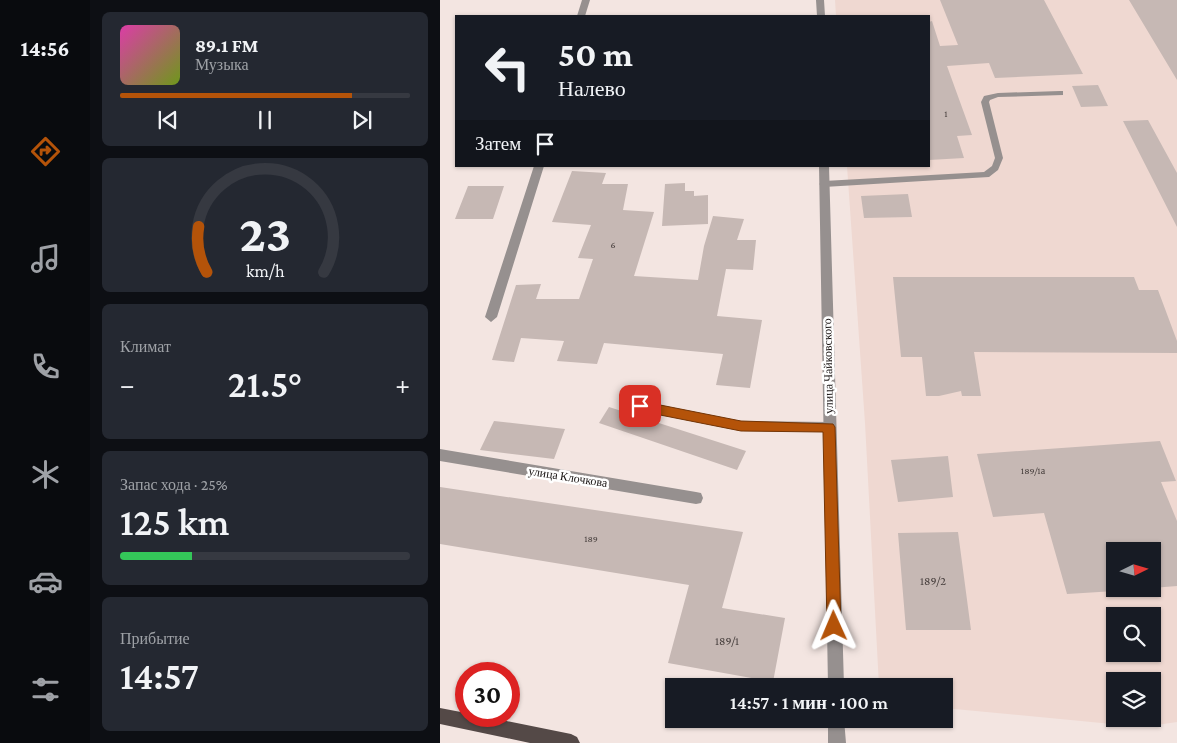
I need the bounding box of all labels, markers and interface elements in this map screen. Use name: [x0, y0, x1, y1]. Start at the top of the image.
text: 89.1 FM: [195, 35, 258, 56]
icon: left: [475, 35, 540, 100]
text: 50 m: [558, 35, 633, 74]
text: 14:56: [20, 36, 70, 61]
text: Музыка: [195, 56, 249, 73]
text: Налево: [558, 76, 626, 101]
icon: previous: [154, 106, 182, 134]
icon: pause: [251, 106, 279, 134]
icon: next: [348, 106, 376, 134]
house number: 1: [944, 108, 948, 119]
icon: arrive: [531, 130, 559, 158]
text: Затем: [475, 133, 521, 154]
icon: directions: [28, 134, 63, 169]
text: 23: [239, 204, 291, 262]
house number: 6: [610, 239, 616, 250]
icon: music: [28, 241, 63, 276]
text: km/h: [246, 261, 285, 281]
street label: улица Чайковского: [820, 318, 836, 414]
text: Климат: [120, 338, 171, 355]
icon: phone: [28, 349, 63, 384]
text: 21.5°: [228, 363, 302, 405]
text: −: [120, 369, 135, 400]
text: +: [395, 369, 410, 400]
pin: [619, 385, 661, 427]
icon: arrive: [626, 392, 654, 420]
icon: climate: [28, 457, 63, 492]
street label: улица Клочкова: [528, 464, 609, 490]
house number: 189/1а: [1021, 465, 1046, 476]
text: Запас хода · 25%: [120, 476, 228, 493]
text: 125 km: [120, 501, 229, 543]
house number: 189: [584, 533, 598, 544]
north arrow: [1106, 542, 1161, 598]
map controls: [1106, 542, 1161, 727]
icon: car: [28, 564, 63, 599]
house number: 189/2: [920, 574, 946, 588]
position arrow: [807, 599, 859, 651]
button: search: [1106, 607, 1161, 662]
text: Прибытие: [120, 630, 190, 647]
house number: 189/1: [715, 634, 739, 648]
text: 14:57: [120, 655, 199, 697]
speed limit sign: 30: [455, 662, 520, 727]
icon: filters: [28, 672, 63, 707]
button: layers: [1106, 672, 1161, 727]
text: 14:57 · 1 мин · 100 m: [730, 692, 888, 713]

